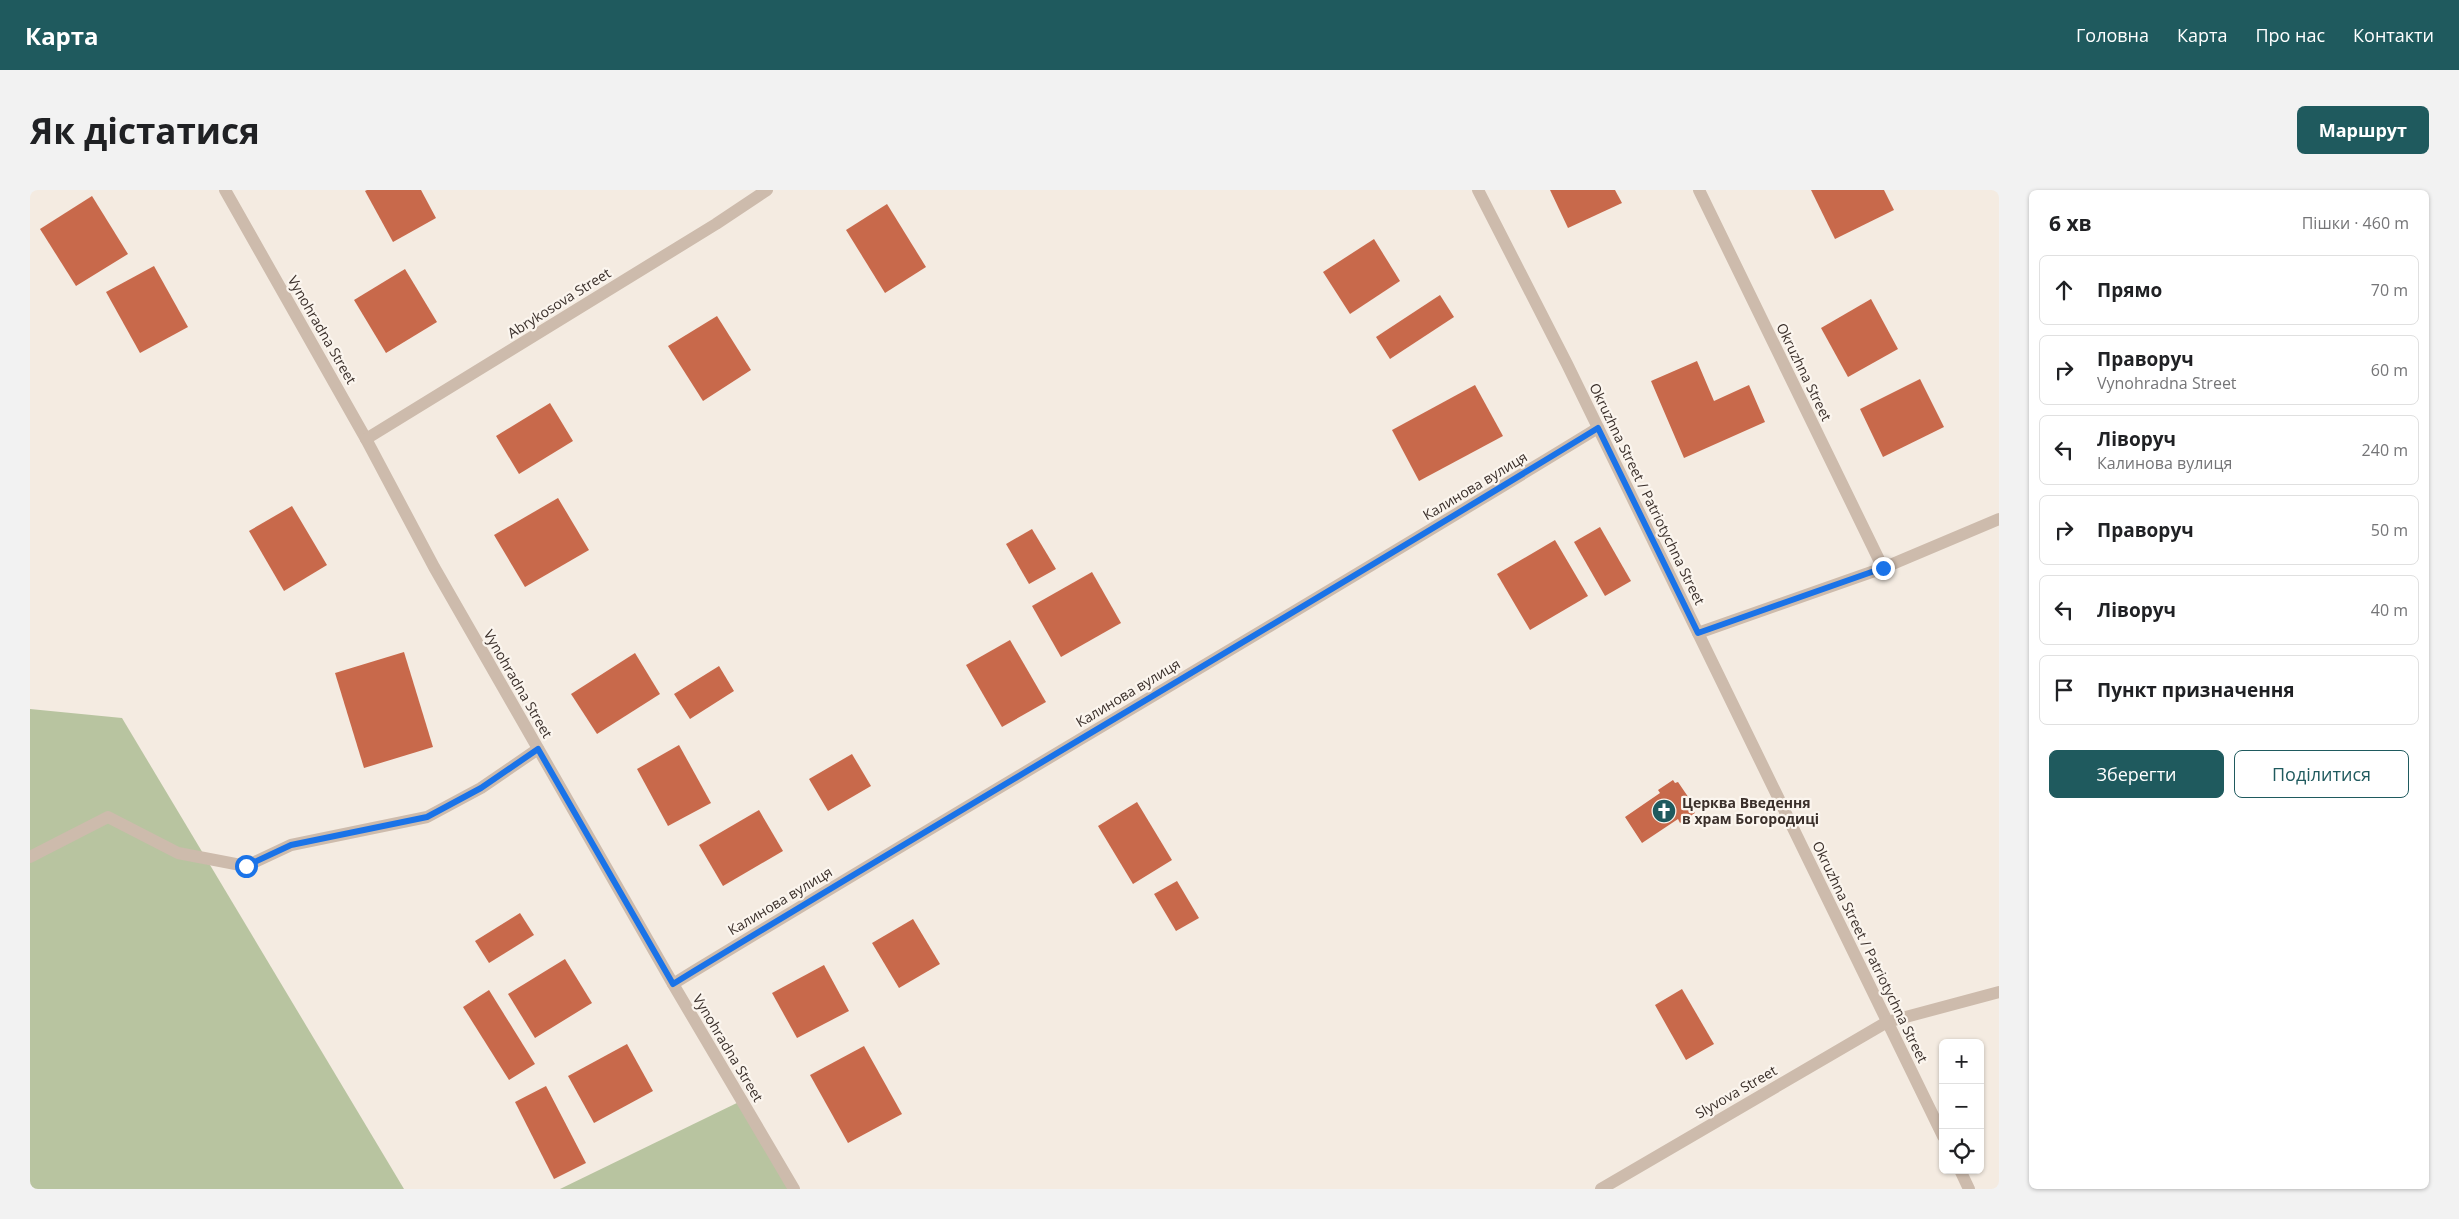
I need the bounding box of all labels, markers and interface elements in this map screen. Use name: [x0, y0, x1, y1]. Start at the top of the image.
text: Карта: [25, 19, 99, 52]
text: Головна: [2076, 23, 2149, 47]
text: Карта: [2177, 23, 2227, 47]
text: Про нас: [2255, 23, 2325, 47]
text: Контакти: [2353, 23, 2434, 47]
button: Маршрут: [2297, 106, 2429, 154]
text: Як дістатися: [30, 107, 260, 154]
text: 6 хв: [2049, 209, 2092, 237]
text: Пішки · 460 m: [2302, 212, 2409, 234]
street label: Abrykosova Street: [503, 263, 614, 342]
street label: Vynohradna Street: [284, 272, 361, 387]
icon: ahead: [2050, 276, 2078, 304]
text: Прямо: [2097, 277, 2162, 303]
text: 70 m: [2371, 279, 2408, 301]
street label: Okruzhna Street: [1772, 320, 1836, 424]
text: Праворуч: [2097, 346, 2194, 372]
icon: right: [2050, 356, 2078, 384]
text: 60 m: [2371, 359, 2408, 381]
text: Vynohradna Street: [2097, 372, 2237, 394]
street label: Okruzhna Street / Patriotychna Street: [1585, 380, 1710, 608]
text: Ліворуч: [2097, 426, 2176, 452]
icon: left: [2050, 436, 2078, 464]
text: 240 m: [2362, 439, 2408, 461]
street label: Калинова вулиця: [1419, 447, 1530, 524]
text: Калинова вулиця: [2097, 452, 2232, 474]
icon: right: [2050, 516, 2078, 544]
text: Праворуч: [2097, 517, 2194, 543]
text: 50 m: [2371, 519, 2408, 541]
route end: [1872, 557, 1895, 580]
icon: left: [2050, 596, 2078, 624]
text: Ліворуч: [2097, 597, 2176, 623]
text: 40 m: [2371, 599, 2408, 621]
street label: Vynohradna Street: [480, 626, 557, 741]
street label: Калинова вулиця: [1072, 654, 1183, 731]
icon: arrive: [2050, 676, 2078, 704]
text: Пункт призначення: [2097, 677, 2295, 703]
button: Зберегти: [2049, 750, 2224, 798]
button: Поділитися: [2234, 750, 2409, 798]
place label: Церква Введення в храм Богородиці: [1682, 793, 1819, 828]
church icon: Церква Введення в храм Богородиці: [1651, 798, 1677, 824]
street label: Okruzhna Street / Patriotychna Street: [1808, 838, 1933, 1066]
route start: [235, 855, 258, 878]
street label: Калинова вулиця: [724, 862, 835, 939]
street label: Vynohradna Street: [689, 991, 768, 1105]
map controls: [1939, 1039, 1984, 1174]
button: +: [1939, 1039, 1984, 1084]
street label: Slyvova Street: [1692, 1061, 1780, 1123]
button: −: [1939, 1084, 1984, 1129]
button: locate: [1939, 1129, 1984, 1174]

